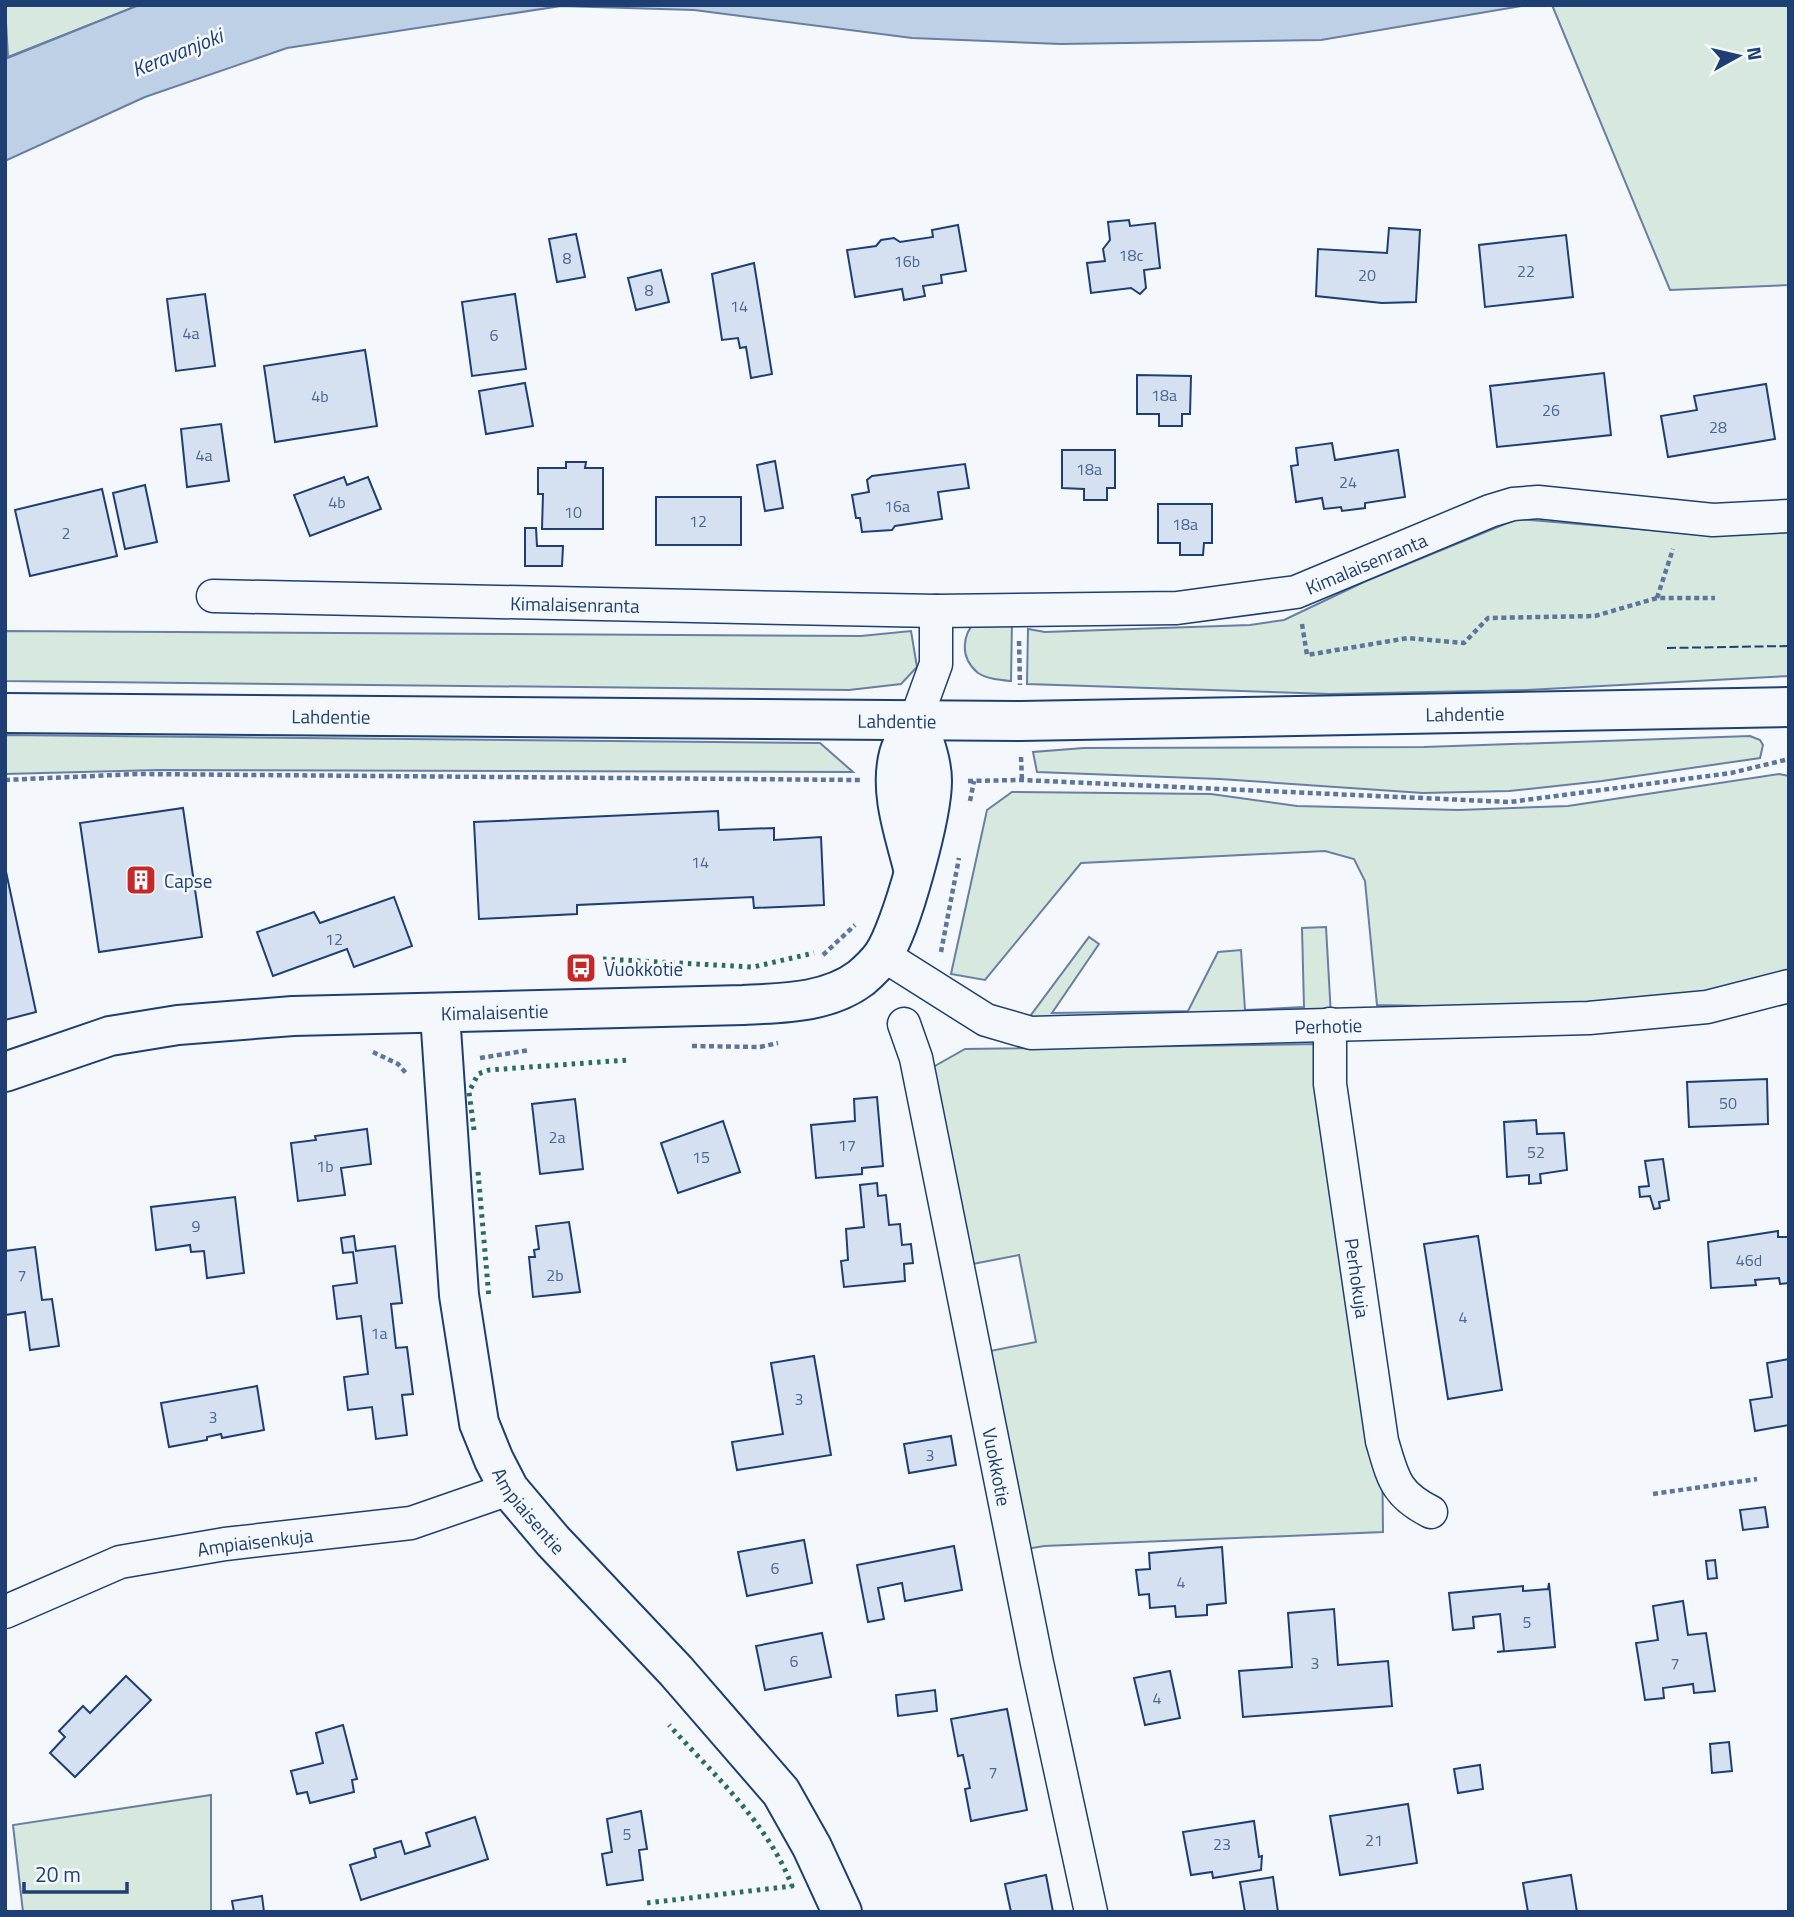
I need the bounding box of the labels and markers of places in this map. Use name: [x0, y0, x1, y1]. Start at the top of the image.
building icon: Capse: [124, 863, 158, 897]
place label: Capse: [164, 866, 212, 895]
bus stop icon: Vuokkotie: [564, 951, 598, 985]
place label: Vuokkotie: [604, 954, 683, 983]

